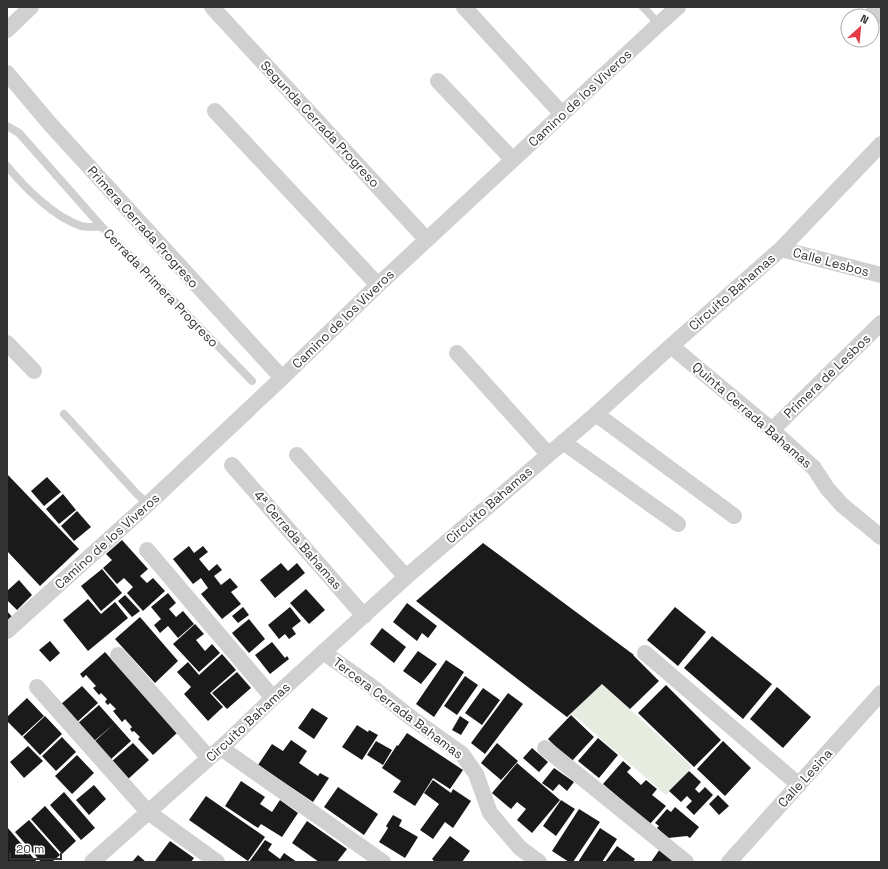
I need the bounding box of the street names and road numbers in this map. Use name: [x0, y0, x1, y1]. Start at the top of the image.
street label: Camino de los Viveros: [525, 46, 635, 150]
street label: Segunda Cerrada Progreso: [257, 57, 383, 191]
street label: Primera Cerrada Progreso: [84, 162, 202, 292]
street label: Cerrada Primera Progreso: [100, 225, 222, 351]
street label: Calle Lesbos: [791, 244, 871, 280]
street label: Circuito Bahamas: [685, 250, 779, 334]
street label: Camino de los Viveros: [288, 266, 398, 372]
street label: Primera de Lesbos: [780, 330, 874, 422]
street label: Quinta Cerrada Bahamas: [689, 358, 816, 472]
street label: Circuito Bahamas: [442, 463, 536, 547]
street label: 4ª Cerrada Bahamas: [250, 487, 346, 593]
street label: Camino de los Viveros: [51, 489, 163, 593]
street label: Tercera Cerrada Bahamas: [329, 653, 467, 763]
street label: Circuito Bahamas: [202, 678, 294, 765]
street label: Calle Lesina: [774, 745, 836, 811]

